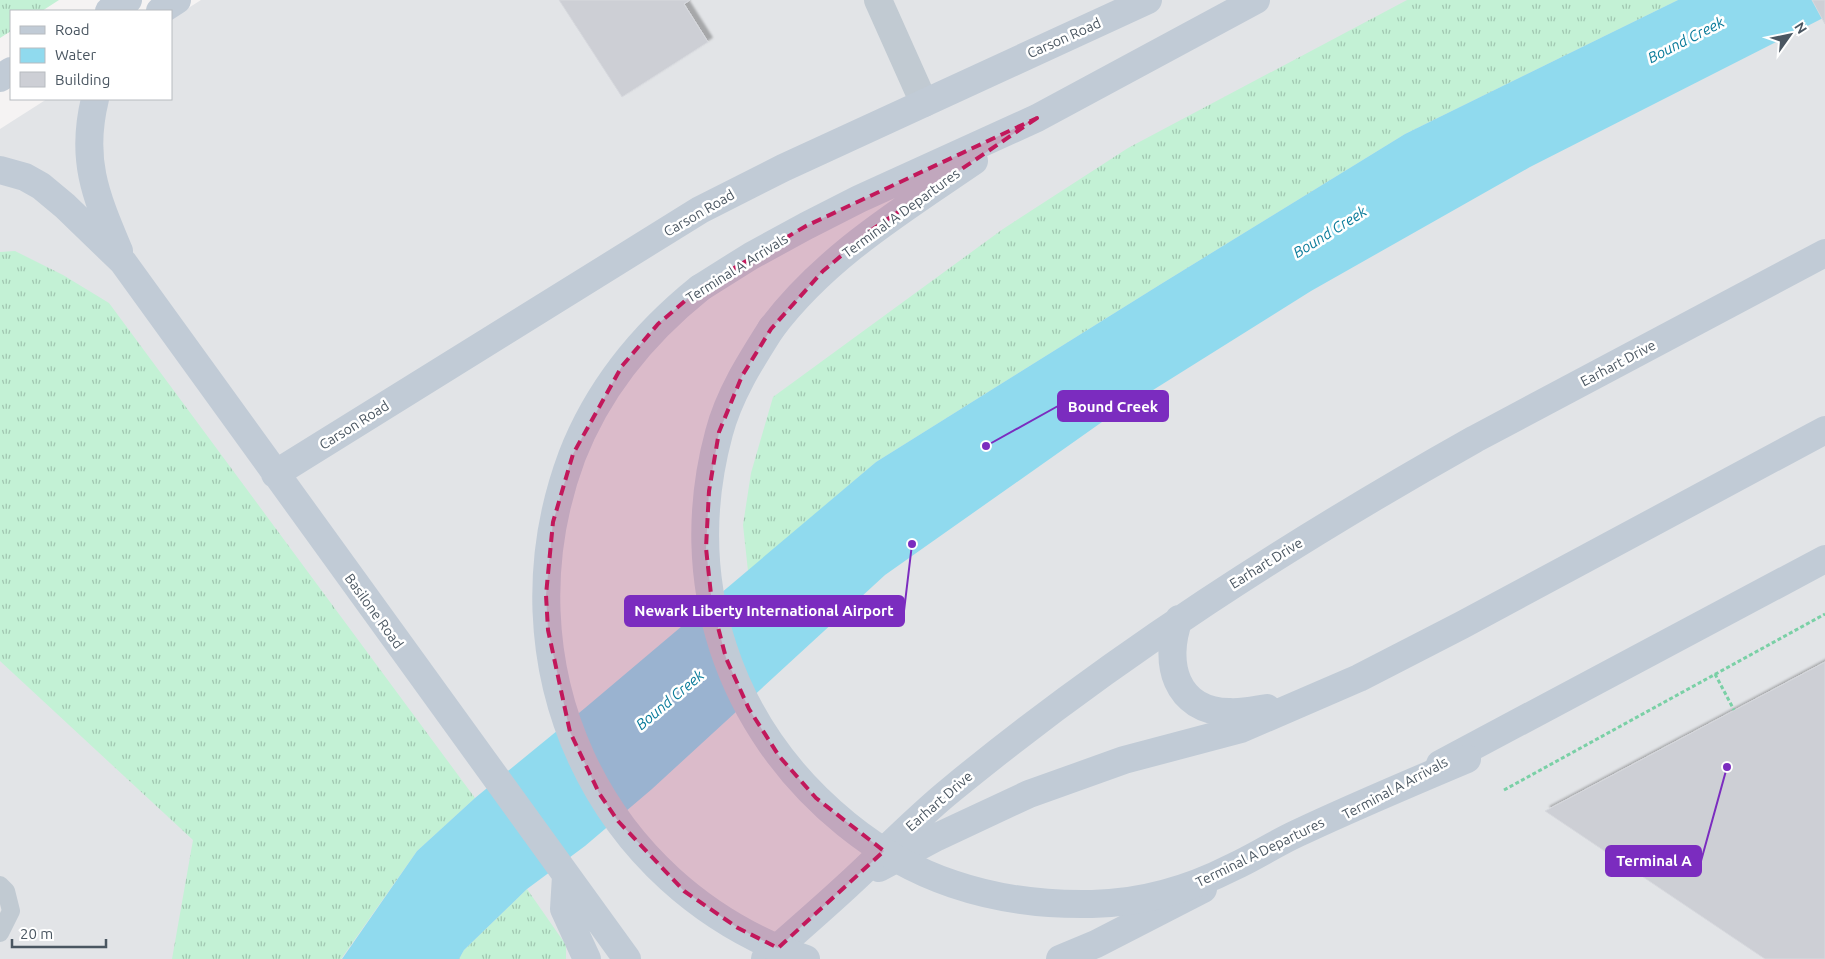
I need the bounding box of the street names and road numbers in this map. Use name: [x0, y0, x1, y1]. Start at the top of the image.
street label: Carson Road: [1025, 15, 1103, 61]
street label: Terminal A Departures: [839, 165, 963, 261]
street label: Carson Road: [661, 186, 737, 240]
street label: Terminal A Arrivals: [683, 230, 791, 306]
street label: Earhart Drive: [1578, 337, 1658, 389]
street label: Carson Road: [316, 397, 392, 453]
street label: Earhart Drive: [1227, 534, 1305, 592]
street label: Basilone Road: [341, 570, 407, 652]
street label: Terminal A Arrivals: [1340, 754, 1450, 822]
street label: Earhart Drive: [903, 768, 975, 834]
street label: Terminal A Departures: [1193, 814, 1327, 890]

